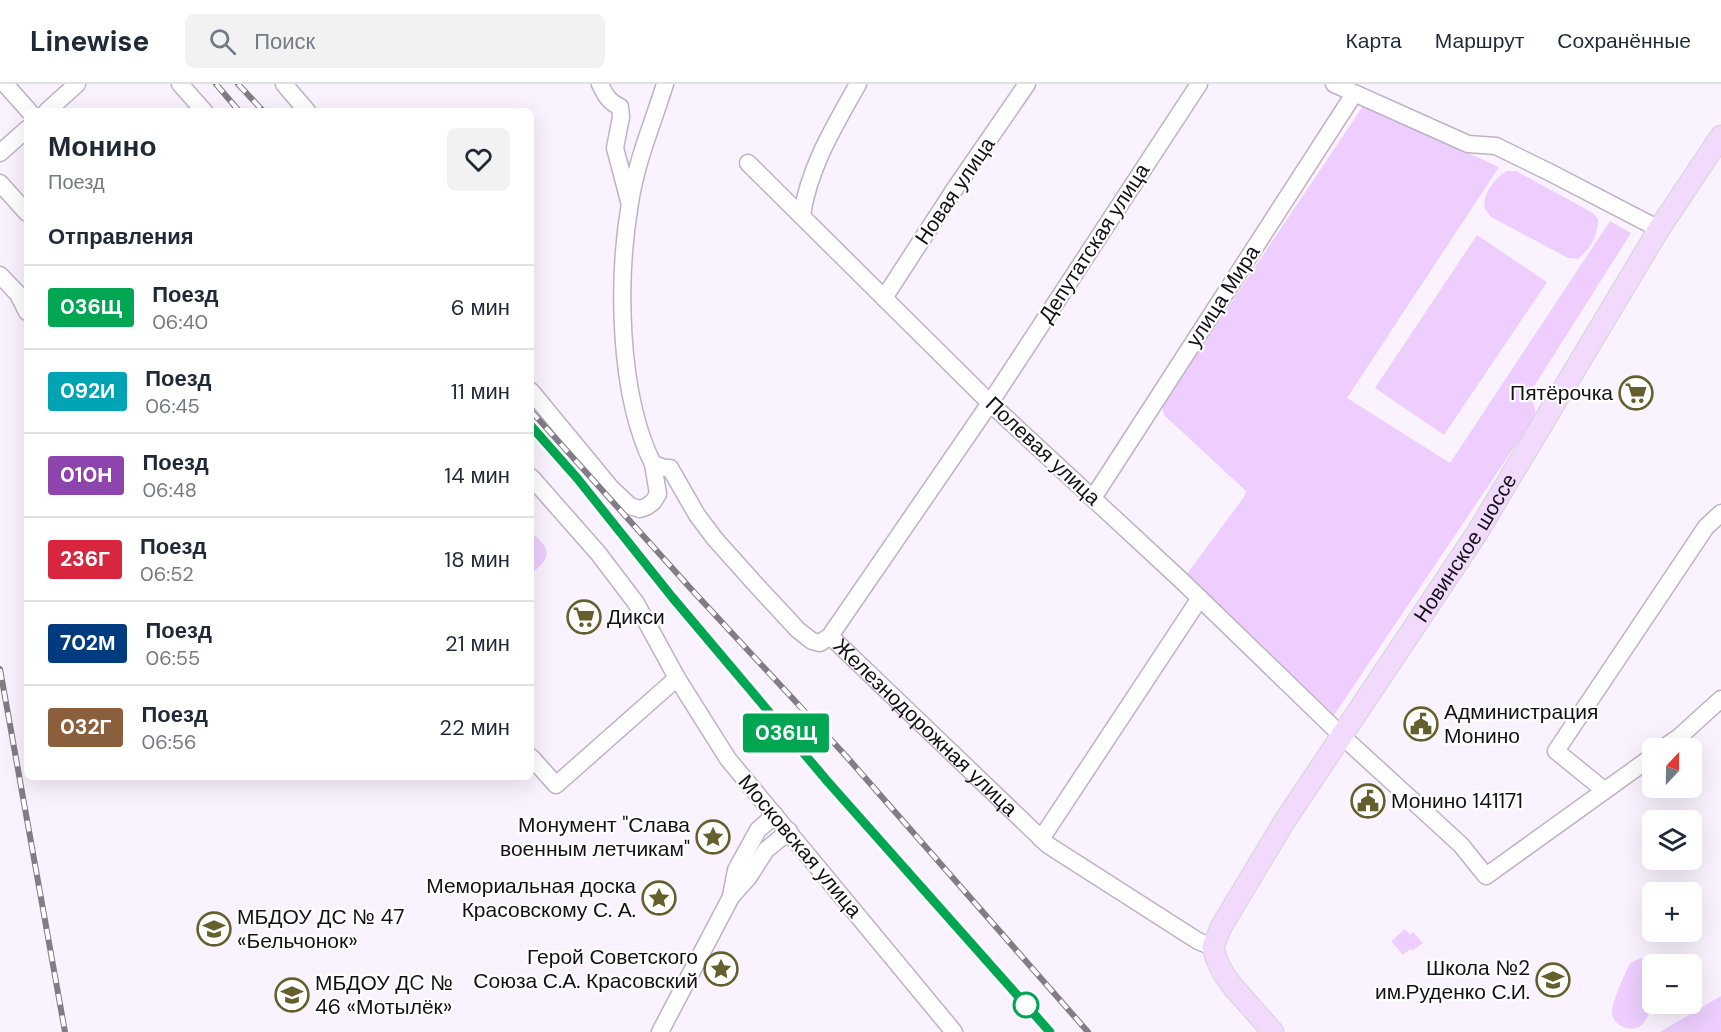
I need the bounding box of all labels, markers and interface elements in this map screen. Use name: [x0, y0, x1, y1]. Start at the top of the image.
search box: [185, 14, 605, 68]
text: Linewise: [30, 23, 149, 60]
icon: search: [206, 25, 239, 58]
text: Поиск: [254, 27, 315, 56]
text: Карта: [1346, 27, 1402, 55]
text: Маршрут: [1435, 27, 1524, 55]
text: Сохранённые: [1557, 27, 1691, 55]
text: Монино: [48, 128, 157, 165]
button: heart: [447, 128, 510, 191]
street label: Новая улица: [909, 131, 1001, 250]
street label: Депутатская улица: [1032, 158, 1156, 328]
text: Поезд: [48, 169, 105, 195]
text: Отправления: [48, 222, 194, 251]
street label: улица Мира: [1180, 240, 1266, 352]
text: Поезд: [152, 280, 219, 309]
text: 036Щ: [60, 293, 122, 321]
text: 6 мин: [451, 293, 510, 322]
text: 06:40: [152, 309, 208, 335]
text: Поезд: [145, 364, 212, 393]
supermarket icon: Пятёрочка: [1618, 375, 1654, 411]
text: 092И: [60, 377, 115, 405]
text: 11 мин: [451, 377, 510, 406]
place label: Пятёрочка: [1510, 379, 1613, 407]
street label: Полевая улица: [980, 390, 1107, 512]
text: 06:45: [145, 393, 200, 419]
text: Поезд: [142, 448, 209, 477]
text: 010Н: [60, 461, 112, 489]
text: 14 мин: [444, 461, 510, 490]
street label: Новинское шоссе: [1407, 468, 1523, 628]
text: 06:48: [142, 477, 197, 503]
text: Поезд: [140, 532, 206, 561]
text: 236Г: [60, 545, 110, 573]
text: 18 мин: [444, 545, 510, 574]
text: 06:52: [140, 561, 194, 587]
supermarket icon: Дикси: [566, 599, 602, 635]
place label: Дикси: [607, 603, 665, 631]
text: Поезд: [145, 616, 212, 645]
text: 702М: [60, 629, 115, 657]
text: 21 мин: [445, 629, 510, 658]
street label: Железнодорожная улица: [827, 632, 1024, 823]
text: 06:55: [145, 645, 200, 671]
place label: Администрация Монино: [1444, 698, 1598, 750]
text: Поезд: [141, 700, 208, 729]
public building icon: Администрация Монино: [1403, 706, 1439, 742]
text: 032Г: [60, 713, 111, 741]
text: 22 мин: [439, 713, 510, 742]
line badge: 036Щ: [744, 714, 828, 752]
text: 036Щ: [755, 719, 817, 747]
text: 06:56: [141, 729, 197, 755]
north arrow: [1642, 738, 1702, 798]
map controls: [1642, 738, 1702, 1014]
street label: Московская улица: [732, 769, 868, 924]
public building icon: Монино 141171: [1350, 783, 1386, 819]
place label: Монино 141171: [1391, 787, 1523, 815]
button: layers: [1642, 810, 1702, 870]
place label: Монумент "Слава военным летчикам": [500, 811, 690, 863]
place icon: Монумент "Слава военным летчикам": [695, 819, 731, 855]
place label: Мемориальная доска Красовскому С. А.: [426, 872, 636, 924]
place icon: Мемориальная доска Красовскому С. А.: [641, 880, 677, 916]
button: +: [1642, 882, 1702, 942]
place label: МБДОУ ДС № 47 «Бельчонок»: [237, 903, 404, 955]
school or university icon: МБДОУ ДС № 47 «Бельчонок»: [196, 911, 232, 947]
place label: Герой Советского Союза С.А. Красовский: [473, 943, 698, 995]
place icon: Герой Советского Союза С.А. Красовский: [703, 951, 739, 987]
place label: Школа №2 им.Руденко С.И.: [1375, 954, 1530, 1006]
button: −: [1642, 954, 1702, 1014]
school or university icon: Школа №2 им.Руденко С.И.: [1535, 962, 1571, 998]
place label: МБДОУ ДC № 46 «Мотылёк»: [315, 969, 453, 1021]
school or university icon: МБДОУ ДC № 46 «Мотылёк»: [274, 977, 310, 1013]
unlabelled marker: [1013, 992, 1039, 1018]

